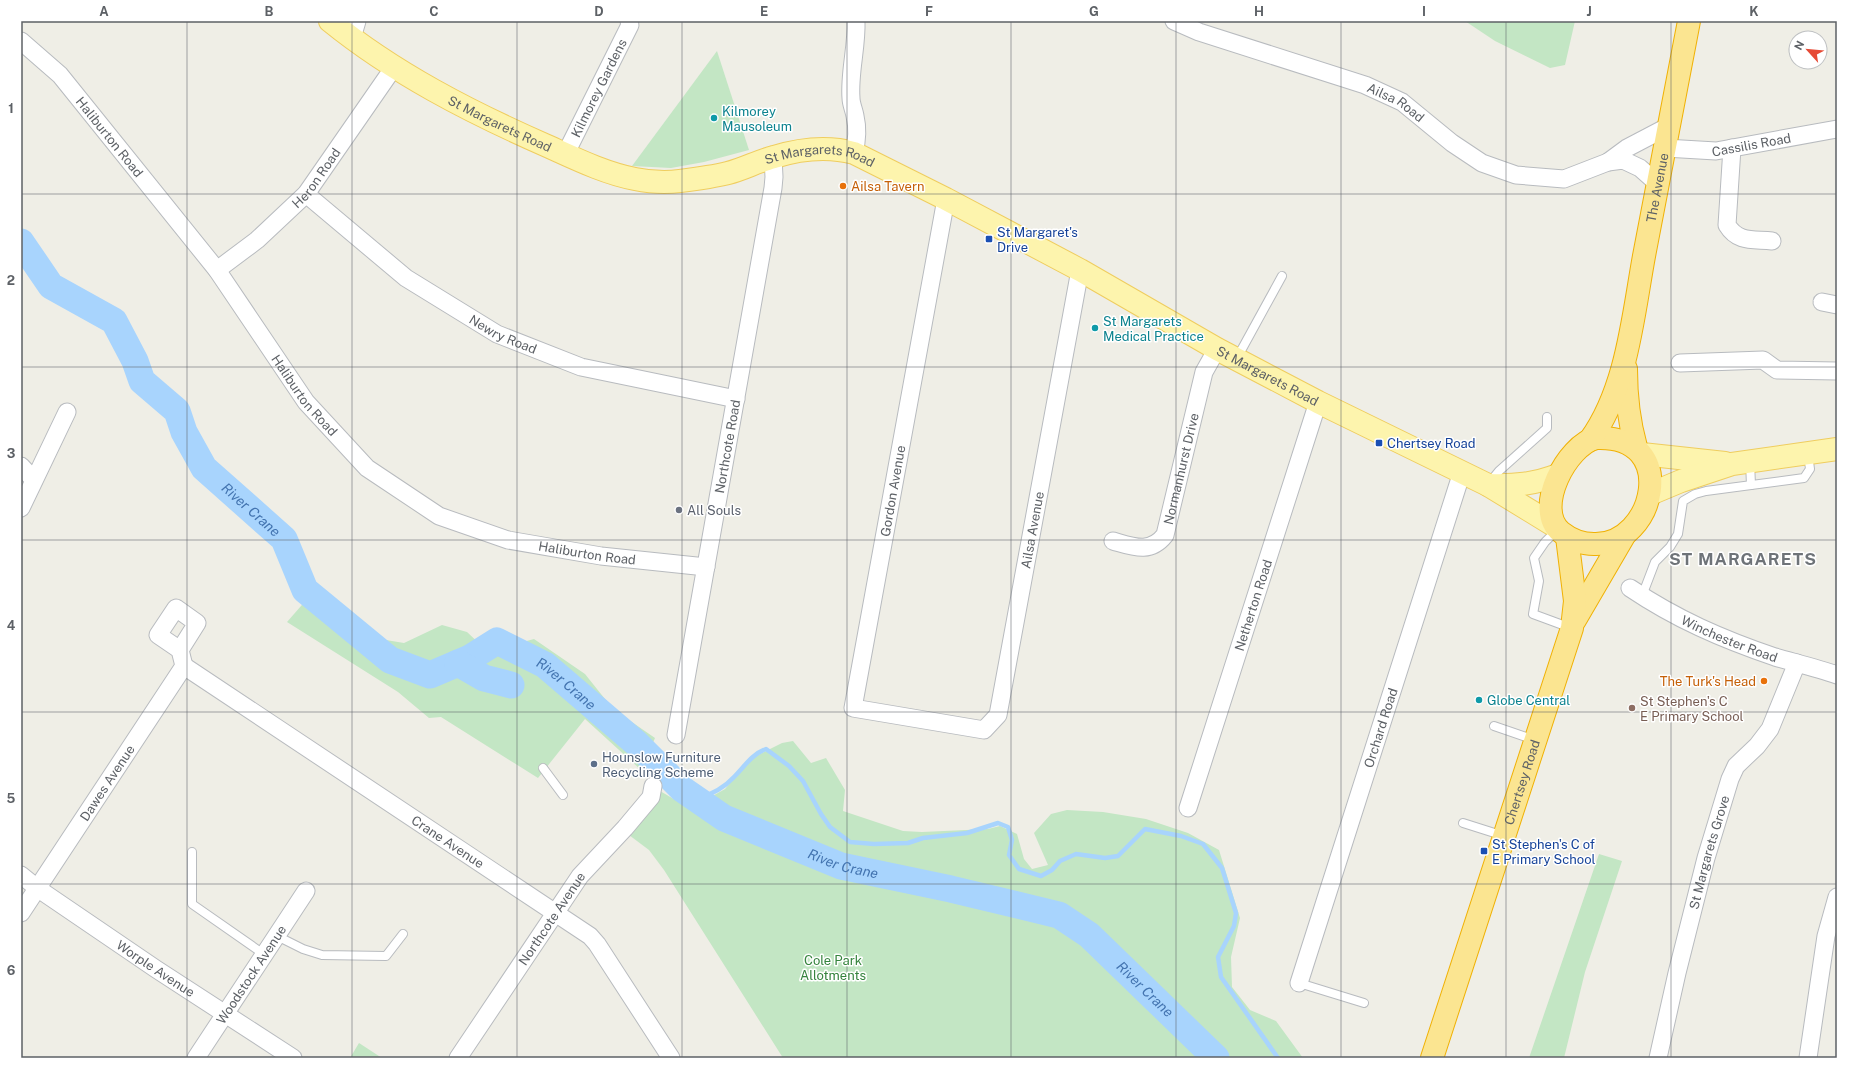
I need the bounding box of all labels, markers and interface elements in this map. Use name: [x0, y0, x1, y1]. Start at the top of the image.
text: A: [99, 4, 109, 19]
text: B: [265, 4, 274, 19]
text: C: [429, 4, 439, 19]
text: D: [594, 4, 604, 19]
text: E: [760, 4, 768, 19]
text: F: [925, 4, 933, 19]
text: G: [1089, 4, 1099, 19]
text: H: [1254, 4, 1264, 19]
text: I: [1422, 4, 1426, 19]
text: J: [1586, 4, 1592, 19]
text: K: [1749, 4, 1759, 19]
north arrow: [1788, 30, 1828, 70]
street label: Kilmorey Gardens: [568, 36, 629, 140]
text: N: [1792, 39, 1806, 52]
street label: Ailsa Road: [1365, 80, 1427, 125]
street label: St Margarets Road: [446, 92, 554, 155]
street label: Haliburton Road: [73, 94, 146, 180]
text: 1: [8, 101, 14, 116]
place label: Kilmorey Mausoleum: [722, 104, 792, 134]
marker: Kilmorey Mausoleum: [709, 113, 719, 123]
street label: Cassilis Road: [1711, 130, 1792, 159]
street label: St Margarets Road: [763, 142, 877, 170]
street label: Heron Road: [289, 145, 343, 211]
street label: The Avenue: [1643, 152, 1671, 224]
place label: Ailsa Tavern: [851, 179, 925, 194]
marker: Ailsa Tavern: [838, 181, 848, 191]
place label: St Margaret's Drive: [997, 225, 1078, 255]
marker: St Margaret's Drive: [984, 234, 994, 244]
text: 2: [7, 273, 15, 288]
street label: Newry Road: [467, 311, 539, 356]
place label: St Margarets Medical Practice: [1103, 314, 1204, 344]
marker: St Margarets Medical Practice: [1090, 323, 1100, 333]
street label: St Margarets Road: [1214, 343, 1321, 408]
street label: Haliburton Road: [269, 352, 341, 439]
street label: Northcote Road: [711, 399, 743, 494]
street label: Normanhurst Drive: [1160, 411, 1201, 526]
place label: Chertsey Road: [1387, 436, 1475, 451]
marker: Chertsey Road: [1374, 438, 1384, 448]
street label: Gordon Avenue: [878, 444, 908, 538]
text: 3: [7, 446, 16, 461]
water label: River Crane: [219, 480, 284, 540]
street label: Ailsa Avenue: [1018, 490, 1047, 570]
place label: All Souls: [687, 503, 741, 518]
marker: All Souls: [674, 505, 684, 515]
street label: Haliburton Road: [537, 538, 637, 567]
district label: ST MARGARETS: [1669, 549, 1817, 569]
street label: Netherton Road: [1231, 557, 1275, 653]
street label: Winchester Road: [1679, 612, 1780, 665]
text: 4: [7, 618, 16, 633]
water label: River Crane: [534, 654, 599, 713]
place label: The Turk's Head: [1660, 674, 1756, 689]
marker: The Turk's Head: [1759, 676, 1769, 686]
street label: Orchard Road: [1361, 686, 1400, 769]
place label: Globe Central: [1487, 693, 1570, 708]
place label: St Stephen's C E Primary School: [1640, 694, 1744, 724]
marker: Globe Central: [1474, 695, 1484, 705]
marker: St Stephen's C E Primary School: [1627, 703, 1637, 713]
street label: Chertsey Road: [1501, 738, 1543, 827]
street label: Dawes Avenue: [76, 742, 137, 824]
place label: Hounslow Furniture Recycling Scheme: [602, 750, 721, 780]
marker: Hounslow Furniture Recycling Scheme: [589, 759, 599, 769]
text: 5: [7, 791, 16, 806]
street label: St Margarets Grove: [1686, 793, 1732, 911]
street label: Crane Avenue: [409, 812, 487, 871]
place label: St Stephen's C of E Primary School: [1492, 837, 1596, 867]
water label: River Crane: [806, 845, 880, 882]
marker: St Stephen's C of E Primary School: [1479, 846, 1489, 856]
street label: Northcote Avenue: [515, 869, 588, 968]
street label: Woodstock Avenue: [213, 922, 289, 1027]
street label: Worple Avenue: [114, 937, 198, 1000]
park label: Cole Park Allotments: [800, 953, 866, 983]
water label: River Crane: [1113, 958, 1177, 1021]
text: 6: [7, 963, 16, 978]

